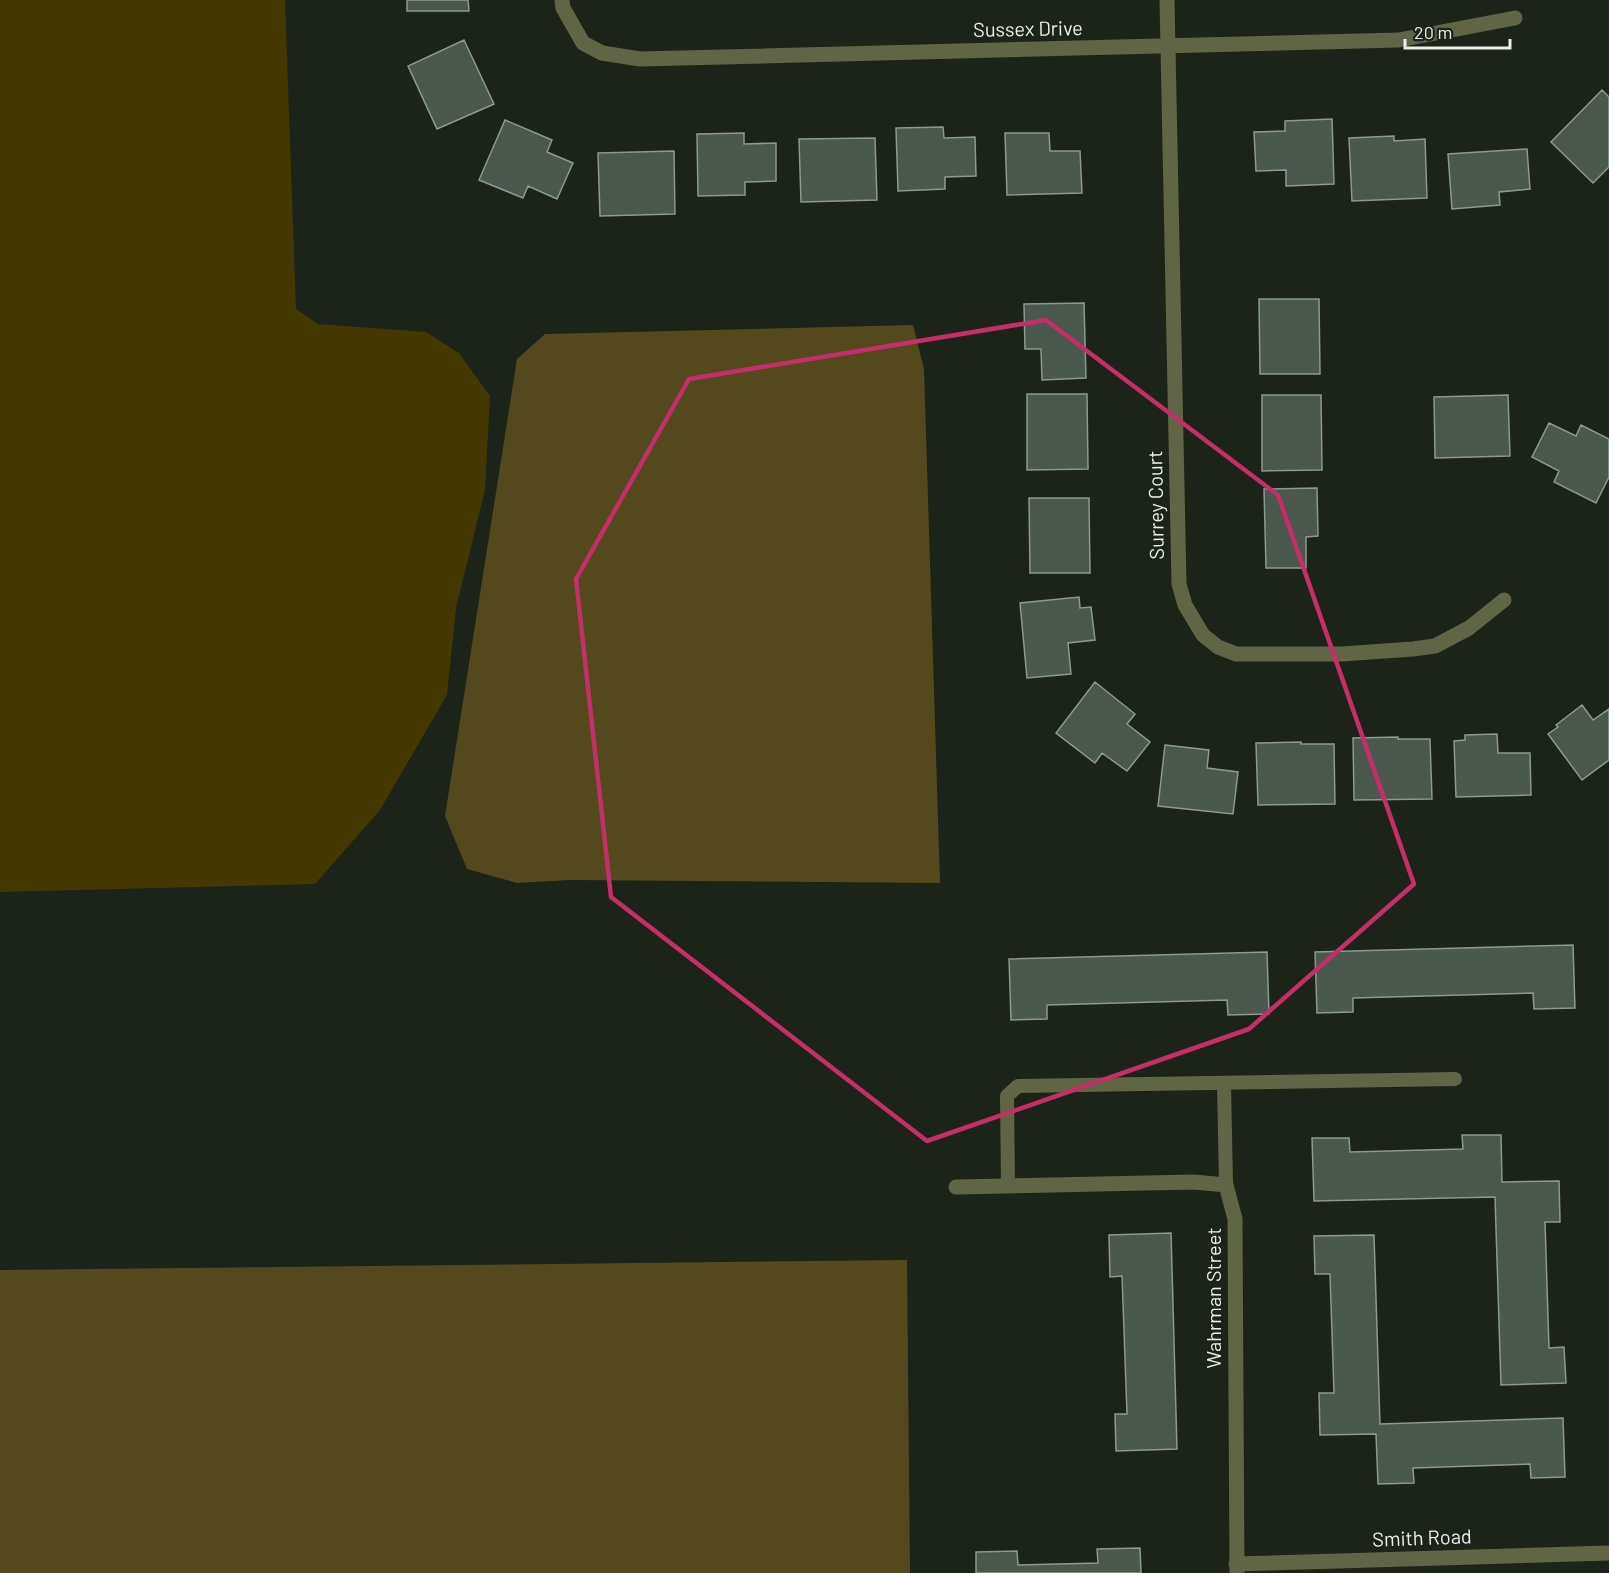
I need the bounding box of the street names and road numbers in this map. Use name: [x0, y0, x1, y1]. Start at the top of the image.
street label: Sussex Drive: [973, 15, 1083, 41]
street label: Surrey Court: [1142, 450, 1168, 560]
street label: Wahrman Street: [1201, 1227, 1225, 1369]
street label: Smith Road: [1372, 1523, 1472, 1551]

